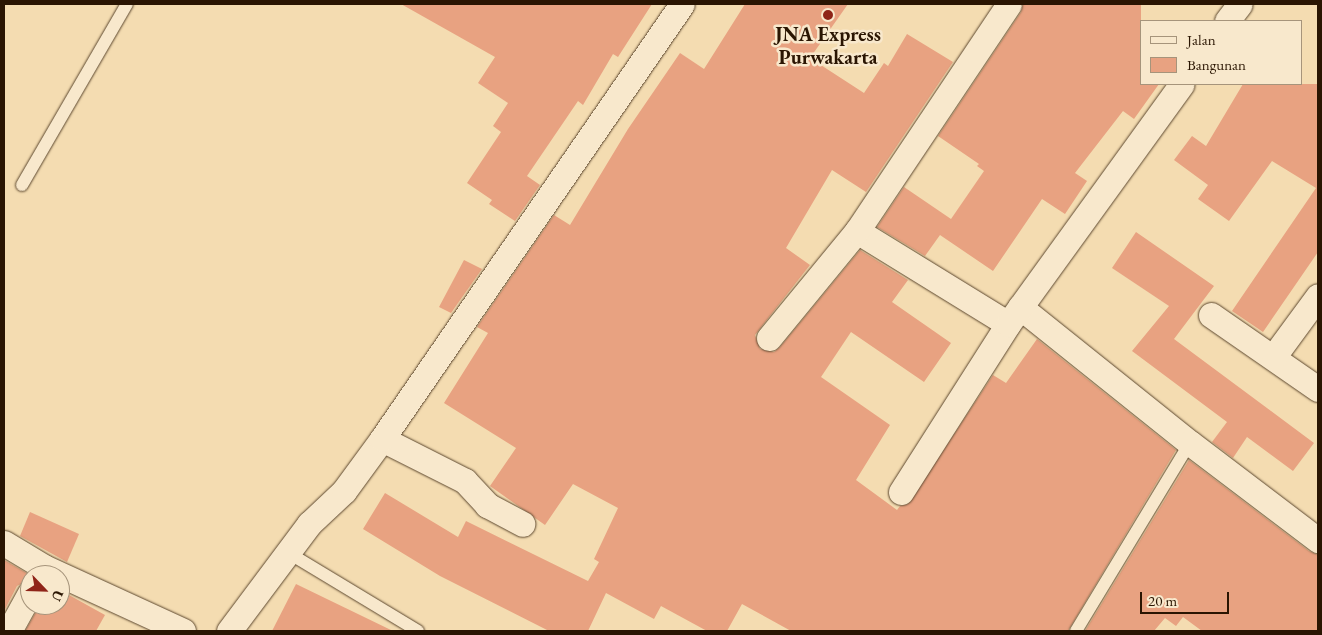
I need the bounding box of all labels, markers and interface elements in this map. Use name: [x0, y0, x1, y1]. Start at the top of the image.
marker: JNA Express Purwakarta: [822, 9, 834, 21]
legend: [1140, 20, 1302, 85]
place label: JNA Express Purwakarta: [775, 23, 881, 70]
text: Jalan: [1187, 30, 1216, 49]
text: Bangunan: [1187, 55, 1246, 74]
north arrow: [20, 565, 70, 615]
scale bar: [1142, 582, 1231, 614]
text: U: [47, 587, 68, 604]
text: 20 m: [1148, 591, 1177, 610]

